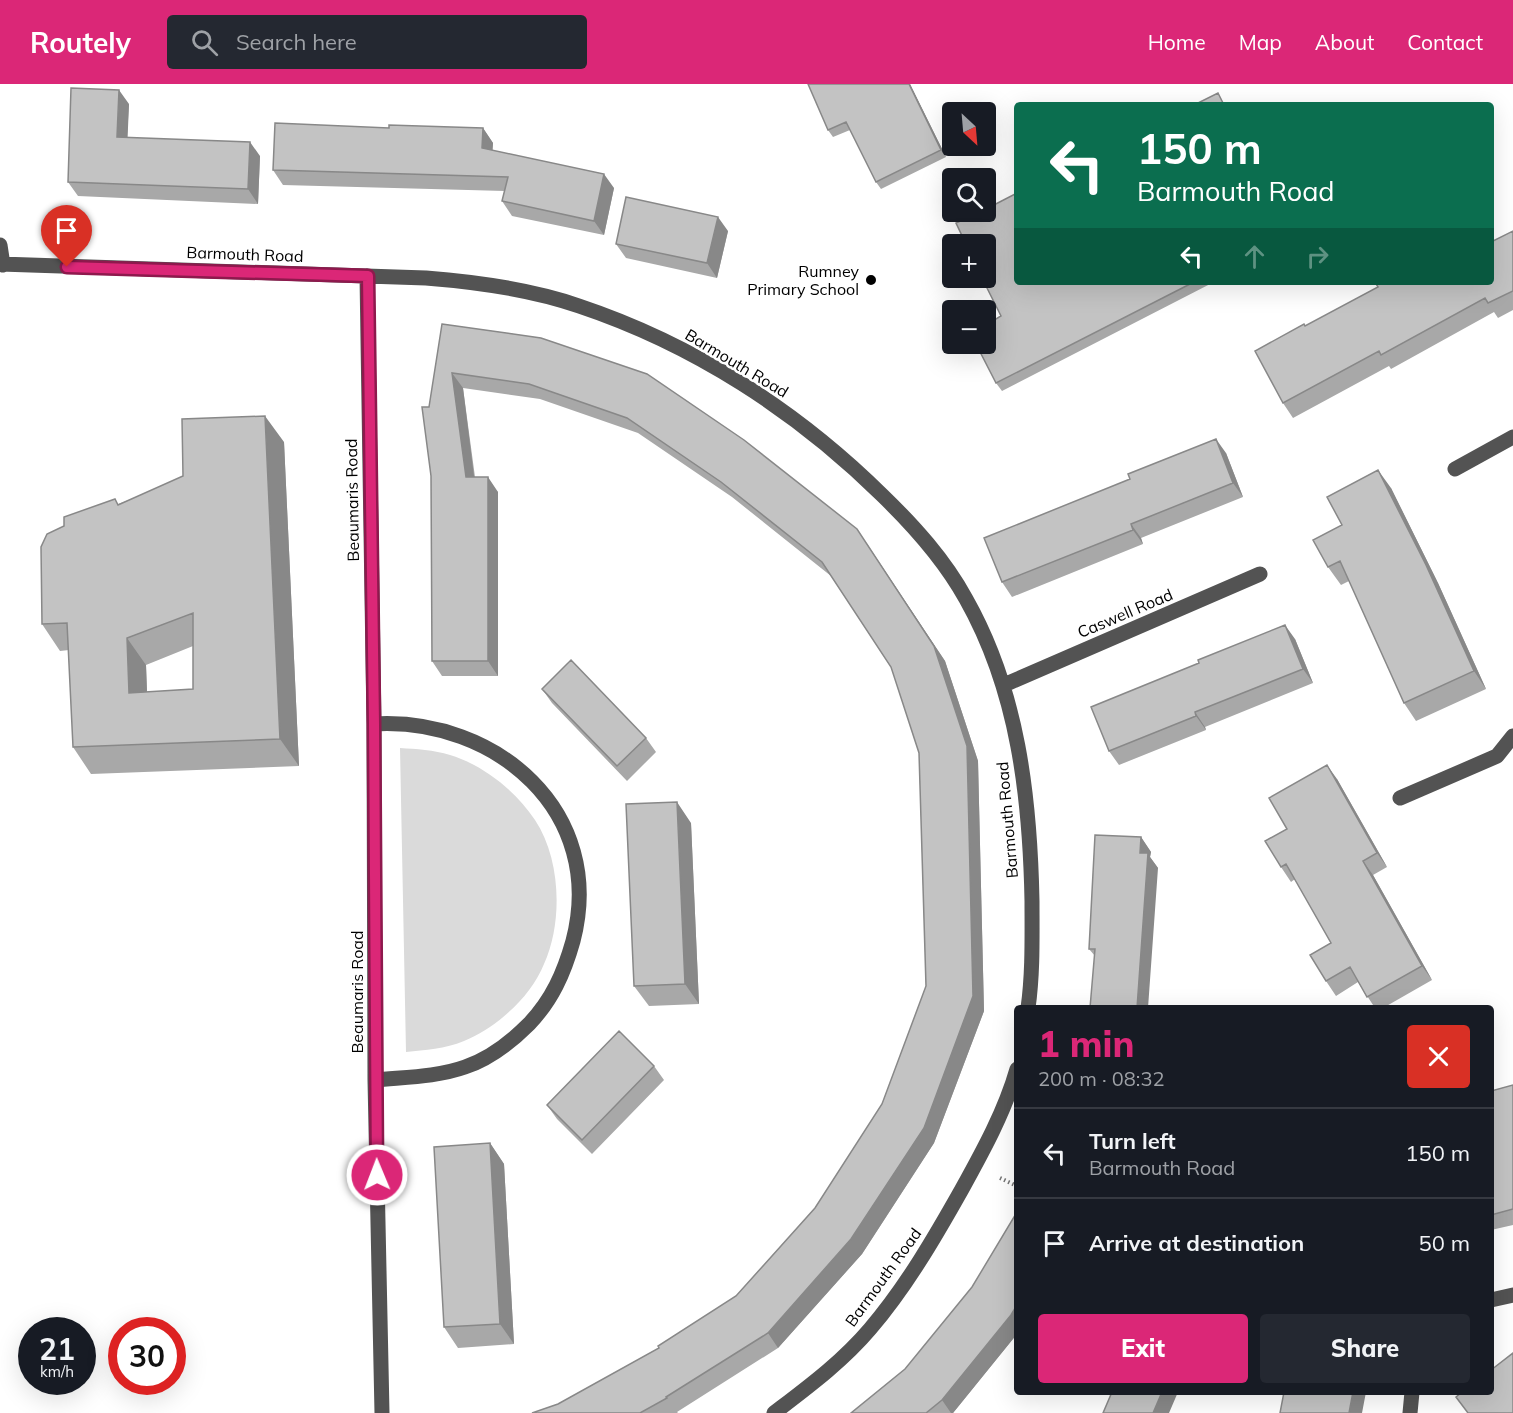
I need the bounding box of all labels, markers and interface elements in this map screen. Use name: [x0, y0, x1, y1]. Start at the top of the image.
search box: [167, 15, 587, 69]
text: Routely: [30, 25, 131, 60]
icon: search: [188, 26, 221, 59]
text: Search here: [236, 28, 357, 56]
text: Home: [1148, 29, 1206, 55]
text: Map: [1239, 29, 1282, 55]
text: About: [1315, 29, 1374, 55]
text: Contact: [1407, 29, 1483, 55]
north arrow: [942, 102, 996, 156]
map controls: [942, 102, 996, 354]
text: 150 m: [1137, 122, 1262, 175]
icon: left: [1038, 126, 1116, 204]
button: search: [942, 168, 996, 222]
text: Barmouth Road: [1137, 174, 1335, 208]
pin: [41, 205, 92, 267]
icon: arrive: [50, 214, 83, 247]
button: +: [942, 234, 996, 288]
icon: left: [1175, 240, 1208, 273]
icon: ahead: [1238, 240, 1271, 273]
icon: right: [1301, 240, 1334, 273]
street label: Barmouth Road: [186, 242, 304, 266]
place label: Rumney Primary School: [747, 261, 860, 299]
marker: Rumney Primary School: [864, 273, 878, 287]
button: −: [942, 300, 996, 354]
street label: Barmouth Road: [682, 324, 792, 402]
street label: Beaumaris Road: [341, 438, 363, 562]
street label: Caswell Road: [1074, 584, 1176, 642]
street label: Barmouth Road: [992, 761, 1022, 879]
street label: Beaumaris Road: [347, 930, 367, 1054]
text: 1 min: [1038, 1021, 1134, 1066]
button: close: [1407, 1025, 1470, 1088]
text: 200 m · 08:32: [1038, 1066, 1164, 1091]
text: Turn left: [1089, 1127, 1176, 1155]
icon: left: [1038, 1137, 1071, 1170]
text: 150 m: [1405, 1139, 1470, 1167]
position arrow: [345, 1143, 409, 1207]
text: Barmouth Road: [1089, 1155, 1235, 1180]
street label: Barmouth Road: [840, 1224, 926, 1330]
icon: arrive: [1038, 1227, 1071, 1260]
text: Arrive at destination: [1089, 1229, 1304, 1257]
text: 50 m: [1419, 1229, 1470, 1257]
button: Exit: [1038, 1314, 1248, 1383]
button: Share: [1260, 1314, 1470, 1383]
speed limit sign: 30: [108, 1317, 186, 1395]
text: 21: [39, 1330, 75, 1368]
text: km/h: [40, 1362, 74, 1381]

